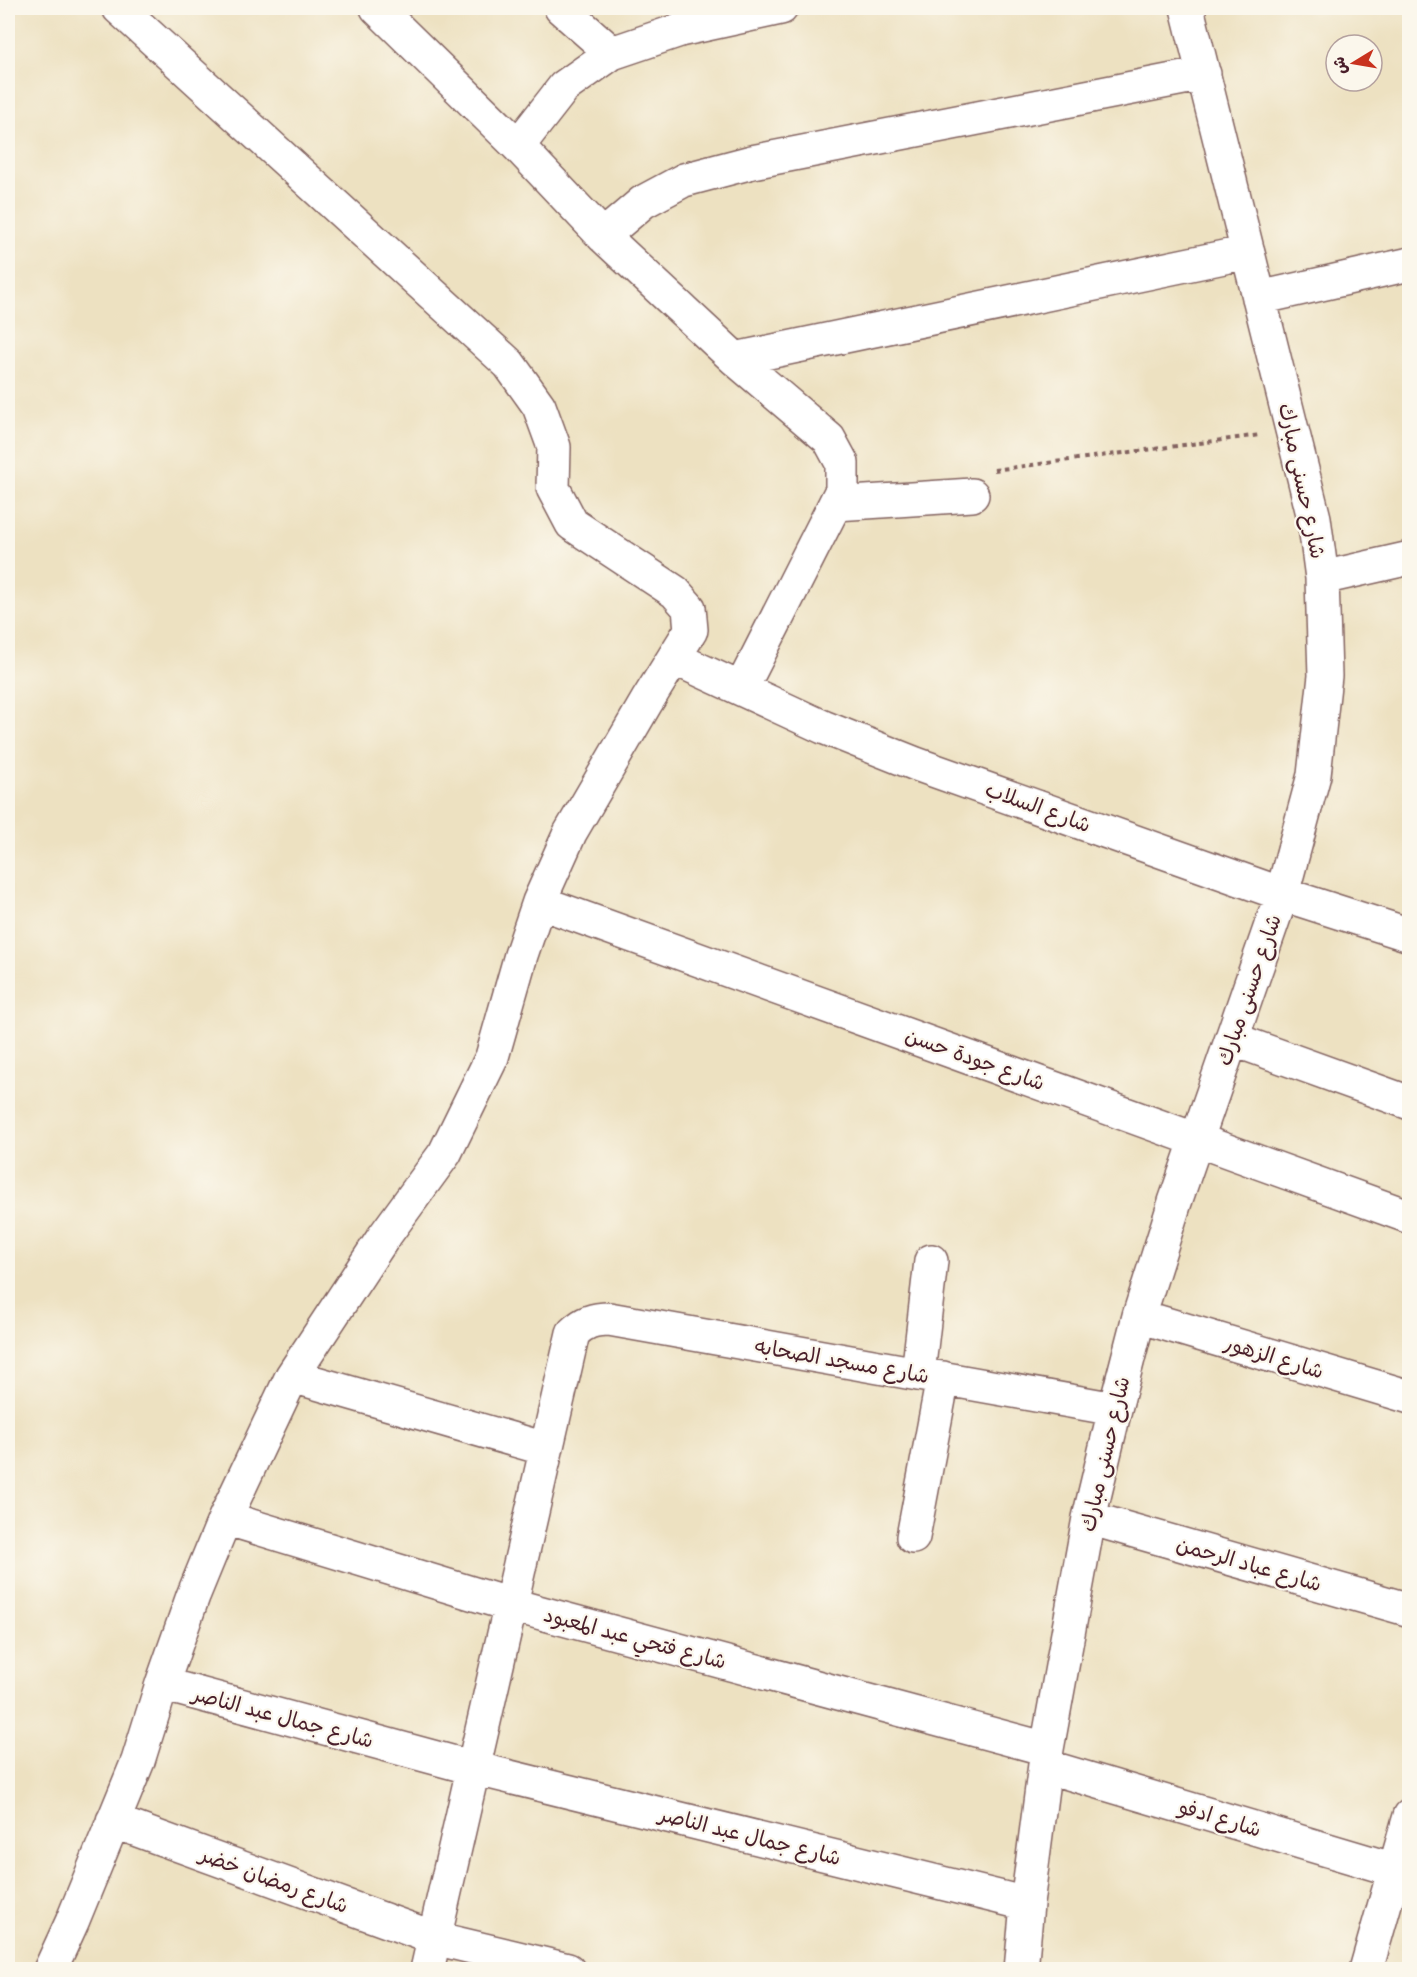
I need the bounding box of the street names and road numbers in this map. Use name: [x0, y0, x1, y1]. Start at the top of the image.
street label: شارع حسنى مبارك: [1267, 400, 1337, 562]
street label: شارع السلاب: [980, 770, 1096, 844]
street label: شارع حسنى مبارك: [1205, 909, 1293, 1071]
street label: شارع جودة حسن: [900, 1016, 1050, 1102]
street label: شارع الزهور: [1218, 1324, 1329, 1390]
street label: شارع مسجد الصحابه: [752, 1327, 932, 1395]
street label: شارع حسنى مبارك: [1069, 1373, 1141, 1535]
street label: شارع عباد الرحمن: [1172, 1525, 1326, 1603]
street label: شارع فتحي عبد المعبود: [539, 1595, 731, 1681]
street label: شارع جمال عبد الناصر: [186, 1674, 378, 1759]
street label: شارع ادفو: [1173, 1787, 1266, 1849]
street label: شارع جمال عبد الناصر: [653, 1795, 845, 1877]
street label: شارع رمضان خضر: [192, 1835, 354, 1925]

